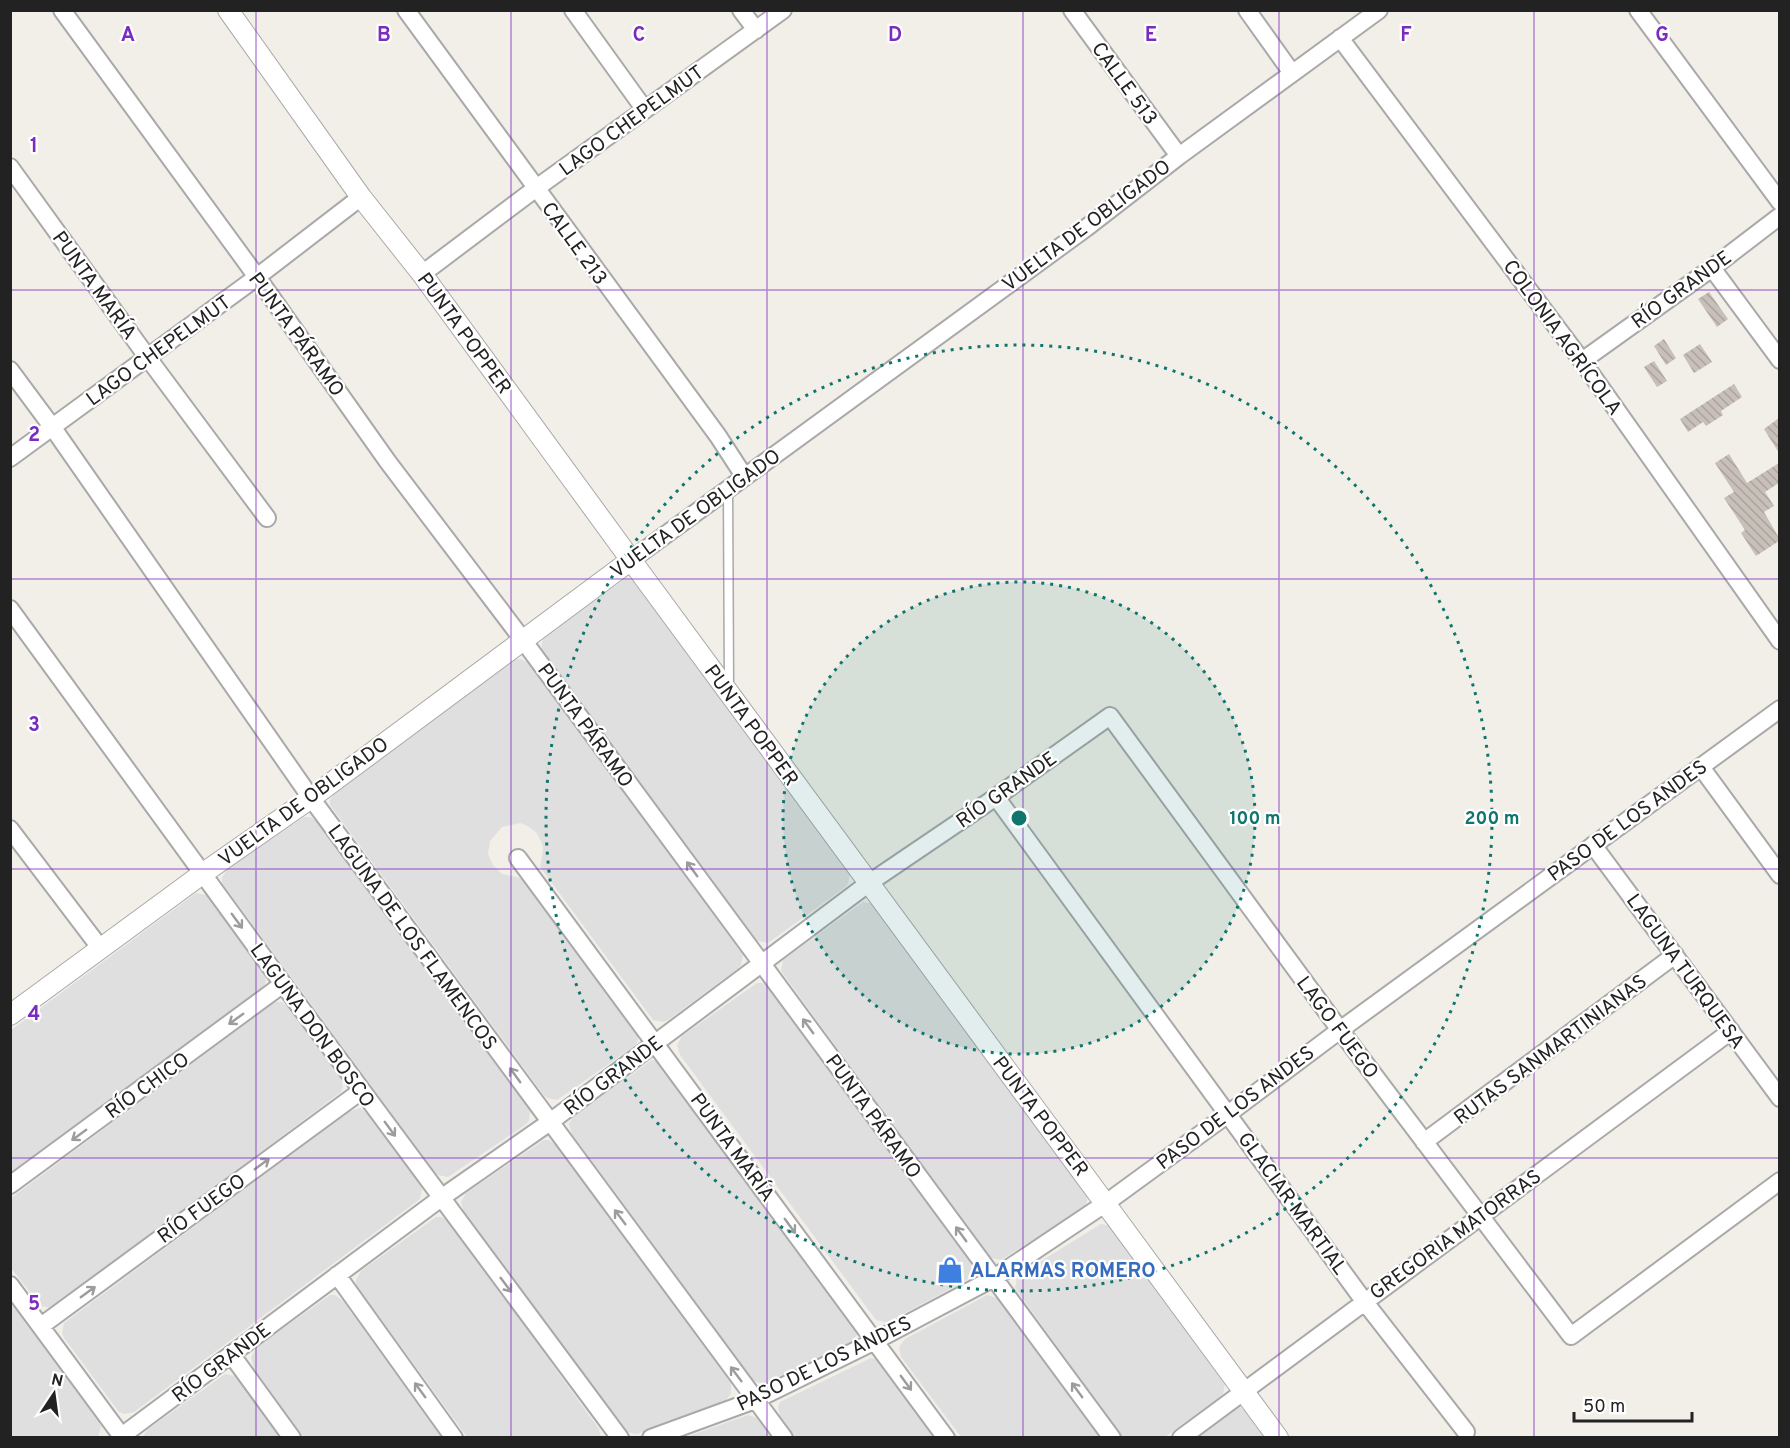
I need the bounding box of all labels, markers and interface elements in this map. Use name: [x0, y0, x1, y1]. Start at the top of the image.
text: A: [121, 23, 135, 49]
text: B: [377, 23, 391, 49]
text: C: [633, 23, 645, 49]
text: D: [888, 23, 902, 49]
text: F: [1400, 23, 1412, 49]
text: G: [1655, 23, 1669, 49]
street label: CALLE 513: [1087, 37, 1163, 129]
street label: LAGO CHEPELMUT: [555, 60, 710, 183]
text: 1: [30, 134, 38, 160]
street label: VUELTA DE OBLIGADO: [998, 155, 1177, 299]
street label: CALLE 213: [535, 197, 612, 291]
street label: PUNTA MARÍA: [45, 226, 143, 346]
street label: RÍO GRANDE: [1626, 244, 1737, 336]
street label: COLONIA AGRÍCOLA: [1496, 254, 1628, 421]
street label: PUNTA PÁRAMO: [242, 267, 351, 402]
street label: PUNTA POPPER: [410, 268, 516, 400]
street label: LAGO CHEPELMUT: [82, 290, 237, 413]
text: 2: [28, 423, 40, 449]
street label: VUELTA DE OBLIGADO: [606, 444, 787, 585]
street label: PUNTA PÁRAMO: [531, 658, 640, 793]
street label: PUNTA POPPER: [697, 660, 803, 792]
text: 3: [28, 713, 40, 739]
street label: VUELTA DE OBLIGADO: [214, 732, 395, 873]
street label: RÍO GRANDE: [950, 745, 1063, 835]
street label: PASO DE LOS ANDES: [1543, 755, 1713, 888]
centre of rings: [1009, 808, 1029, 828]
text: 100 m: [1229, 808, 1281, 831]
text: 200 m: [1464, 808, 1520, 831]
street label: LAGUNA DE LOS FLAMENCOS: [321, 820, 502, 1056]
one-way arrow: [686, 862, 698, 878]
street label: LAGUNA TURQUESA: [1619, 889, 1750, 1055]
one-way arrow: [230, 913, 243, 929]
street label: LAGUNA DON BOSCO: [243, 939, 380, 1113]
street label: RUTAS SANMARTINIANAS: [1449, 969, 1653, 1132]
street label: LAGO FUEGO: [1289, 972, 1384, 1085]
text: 4: [28, 1002, 40, 1028]
one-way arrow: [228, 1012, 244, 1025]
one-way arrow: [802, 1019, 814, 1035]
street label: RÍO GRANDE: [558, 1029, 669, 1122]
street label: PASO DE LOS ANDES: [1152, 1041, 1320, 1177]
street label: RÍO CHICO: [100, 1046, 195, 1126]
street label: PUNTA PÁRAMO: [819, 1049, 928, 1184]
street label: PUNTA POPPER: [986, 1052, 1093, 1183]
one-way arrow: [509, 1067, 522, 1083]
street label: PUNTA MARÍA: [683, 1088, 781, 1208]
one-way arrow: [383, 1120, 396, 1136]
one-way arrow: [71, 1128, 87, 1141]
street label: GLACIAR MARTIAL: [1231, 1128, 1352, 1281]
one-way arrow: [253, 1158, 269, 1170]
street label: GREGORIA MATORRAS: [1365, 1164, 1547, 1307]
street label: RÍO FUEGO: [152, 1167, 251, 1250]
one-way arrow: [614, 1210, 626, 1226]
one-way arrow: [784, 1217, 797, 1233]
one-way arrow: [955, 1226, 967, 1242]
shop icon: ALARMAS ROMERO: [935, 1255, 965, 1285]
place label: ALARMAS ROMERO: [970, 1259, 1156, 1285]
one-way arrow: [500, 1277, 512, 1293]
one-way arrow: [79, 1285, 95, 1298]
text: 5: [28, 1292, 40, 1318]
street label: PASO DE LOS ANDES: [733, 1311, 917, 1418]
street label: RÍO GRANDE: [166, 1316, 277, 1409]
north arrow: [24, 1364, 84, 1424]
one-way arrow: [730, 1366, 742, 1382]
text: N: [49, 1370, 65, 1392]
one-way arrow: [900, 1374, 912, 1390]
one-way arrow: [414, 1383, 426, 1399]
one-way arrow: [1071, 1383, 1083, 1399]
scale bar: [1574, 1385, 1692, 1423]
text: 50 m: [1583, 1396, 1625, 1419]

